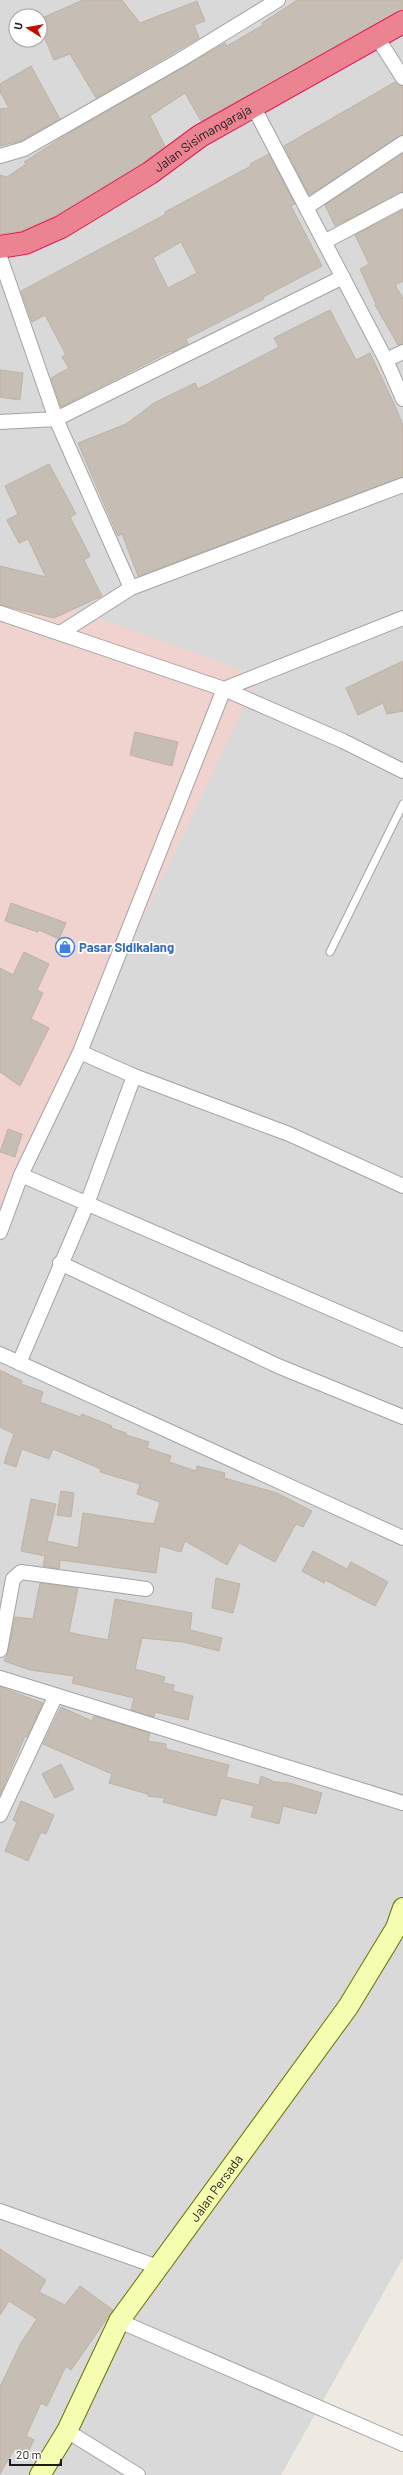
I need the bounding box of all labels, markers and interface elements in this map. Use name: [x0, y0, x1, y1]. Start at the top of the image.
north arrow: [8, 8, 48, 48]
text: U: [11, 21, 25, 31]
street label: Jalan Sisimangaraja: [151, 101, 254, 176]
shop icon: Pasar Sidikalang: [54, 936, 76, 958]
place label: Pasar Sidikalang: [79, 939, 174, 955]
street label: Jalan Persada: [186, 2151, 246, 2225]
scale bar: [10, 2441, 61, 2467]
text: 20 m: [16, 2447, 42, 2461]

